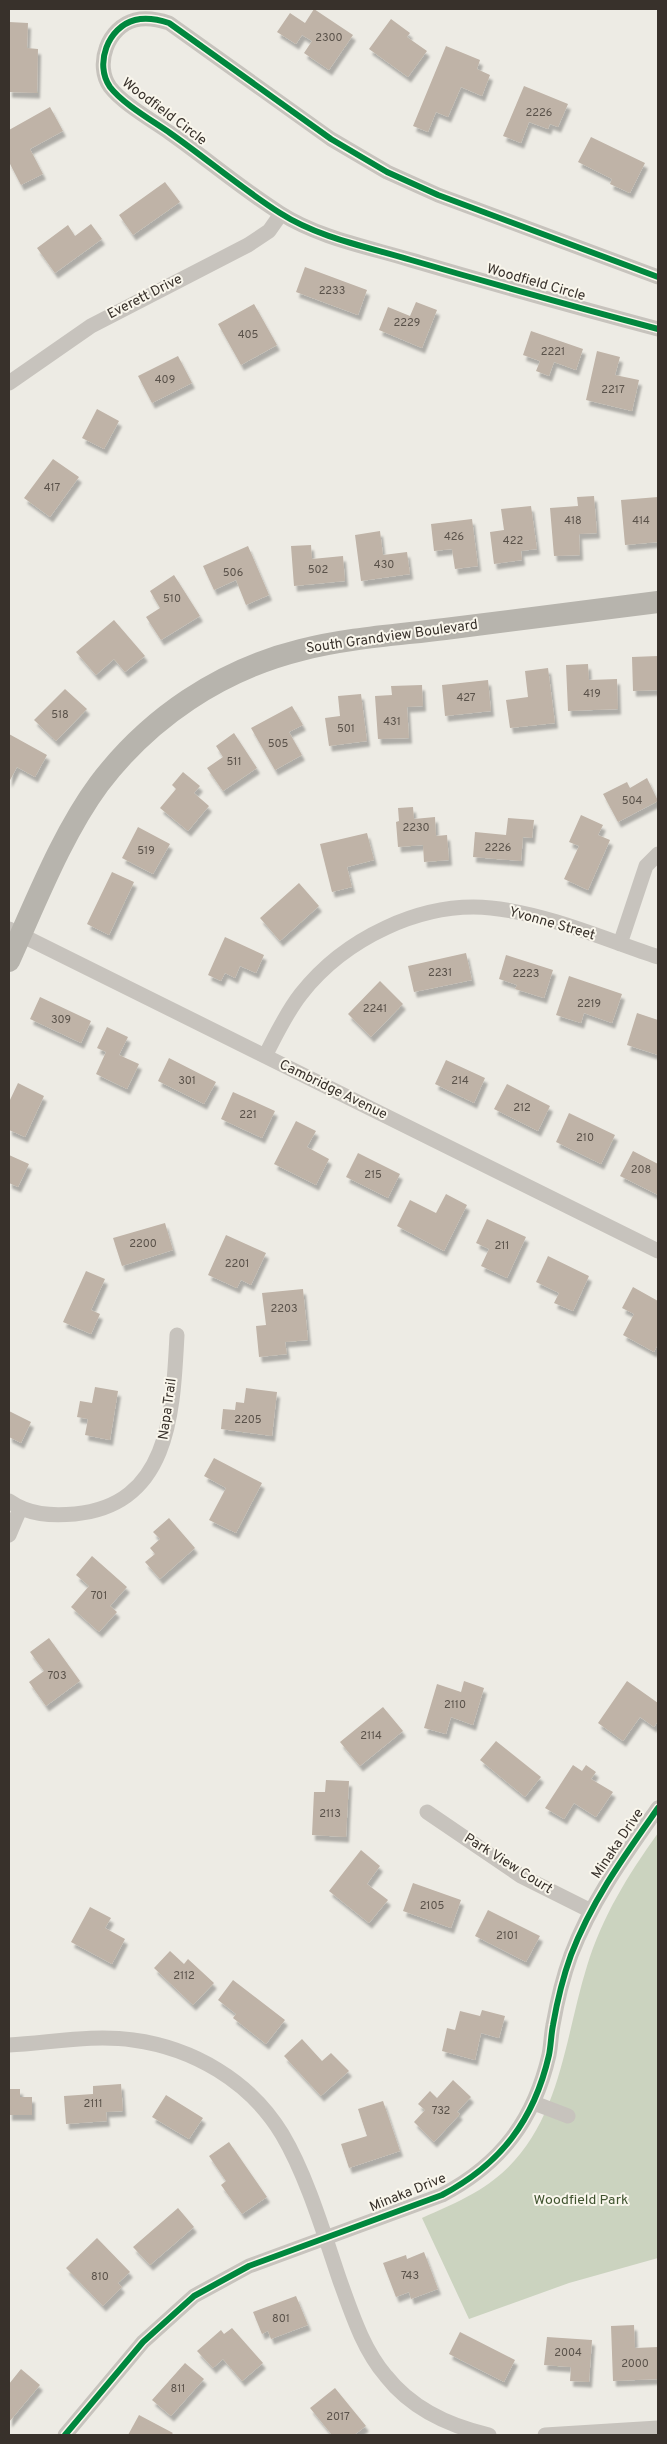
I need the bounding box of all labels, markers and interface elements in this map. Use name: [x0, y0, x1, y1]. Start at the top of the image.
house number: 2300: [315, 31, 343, 45]
street label: Woodfield Circle: [118, 75, 210, 149]
house number: 2226: [526, 106, 552, 120]
street label: Woodfield Circle: [485, 261, 587, 305]
street label: Everett Drive: [105, 271, 185, 323]
house number: 2233: [319, 284, 345, 298]
house number: 2229: [394, 316, 420, 330]
house number: 405: [238, 328, 259, 342]
house number: 2221: [541, 345, 565, 359]
house number: 409: [155, 373, 175, 387]
house number: 2217: [601, 383, 625, 397]
house number: 417: [44, 481, 61, 495]
house number: 418: [564, 514, 582, 528]
house number: 414: [632, 514, 650, 528]
house number: 426: [444, 530, 464, 544]
house number: 422: [503, 534, 523, 548]
house number: 430: [374, 558, 394, 572]
house number: 502: [308, 563, 328, 577]
house number: 506: [223, 566, 243, 580]
house number: 510: [163, 592, 181, 606]
street label: South Grandview Boulevard: [305, 617, 479, 657]
house number: 419: [583, 687, 601, 701]
house number: 427: [456, 691, 476, 705]
house number: 518: [51, 708, 69, 722]
house number: 431: [383, 715, 401, 729]
house number: 501: [337, 722, 355, 736]
house number: 505: [268, 737, 289, 751]
house number: 511: [226, 755, 242, 769]
house number: 504: [622, 794, 643, 808]
house number: 2230: [402, 821, 430, 835]
house number: 2226: [485, 841, 511, 855]
house number: 519: [137, 844, 155, 858]
street label: Yvonne Street: [507, 904, 597, 944]
house number: 2231: [428, 966, 452, 980]
house number: 2223: [513, 967, 539, 981]
house number: 2219: [577, 997, 601, 1011]
house number: 2241: [363, 1002, 387, 1016]
house number: 309: [51, 1013, 71, 1027]
street label: Cambridge Avenue: [276, 1057, 390, 1123]
house number: 301: [178, 1074, 196, 1088]
house number: 214: [451, 1074, 469, 1088]
house number: 212: [513, 1101, 531, 1115]
house number: 221: [239, 1108, 257, 1122]
house number: 210: [576, 1131, 594, 1145]
house number: 208: [631, 1163, 651, 1177]
house number: 215: [364, 1168, 382, 1182]
house number: 2200: [129, 1237, 157, 1251]
house number: 211: [495, 1239, 509, 1253]
house number: 2201: [225, 1257, 249, 1271]
house number: 2203: [270, 1302, 298, 1316]
street label: Napa Trail: [155, 1377, 181, 1441]
house number: 2205: [234, 1413, 262, 1427]
house number: 701: [91, 1589, 107, 1603]
house number: 703: [47, 1669, 67, 1683]
house number: 2110: [444, 1698, 466, 1712]
house number: 2114: [360, 1729, 382, 1743]
street label: Minaka Drive: [588, 1806, 648, 1882]
house number: 2113: [319, 1807, 341, 1821]
street label: Park View Court: [461, 1830, 555, 1898]
house number: 2105: [420, 1899, 445, 1913]
house number: 2101: [496, 1929, 518, 1943]
house number: 2112: [173, 1969, 195, 1983]
house number: 2111: [83, 2097, 103, 2111]
house number: 732: [432, 2104, 450, 2118]
street label: Minaka Drive: [367, 2170, 449, 2216]
park label: Woodfield Park: [534, 2192, 628, 2209]
house number: 743: [401, 2269, 419, 2283]
house number: 810: [91, 2270, 109, 2284]
house number: 801: [272, 2312, 290, 2326]
house number: 2004: [554, 2346, 582, 2360]
house number: 2000: [621, 2357, 649, 2371]
house number: 811: [171, 2382, 185, 2396]
house number: 2017: [326, 2410, 350, 2424]

